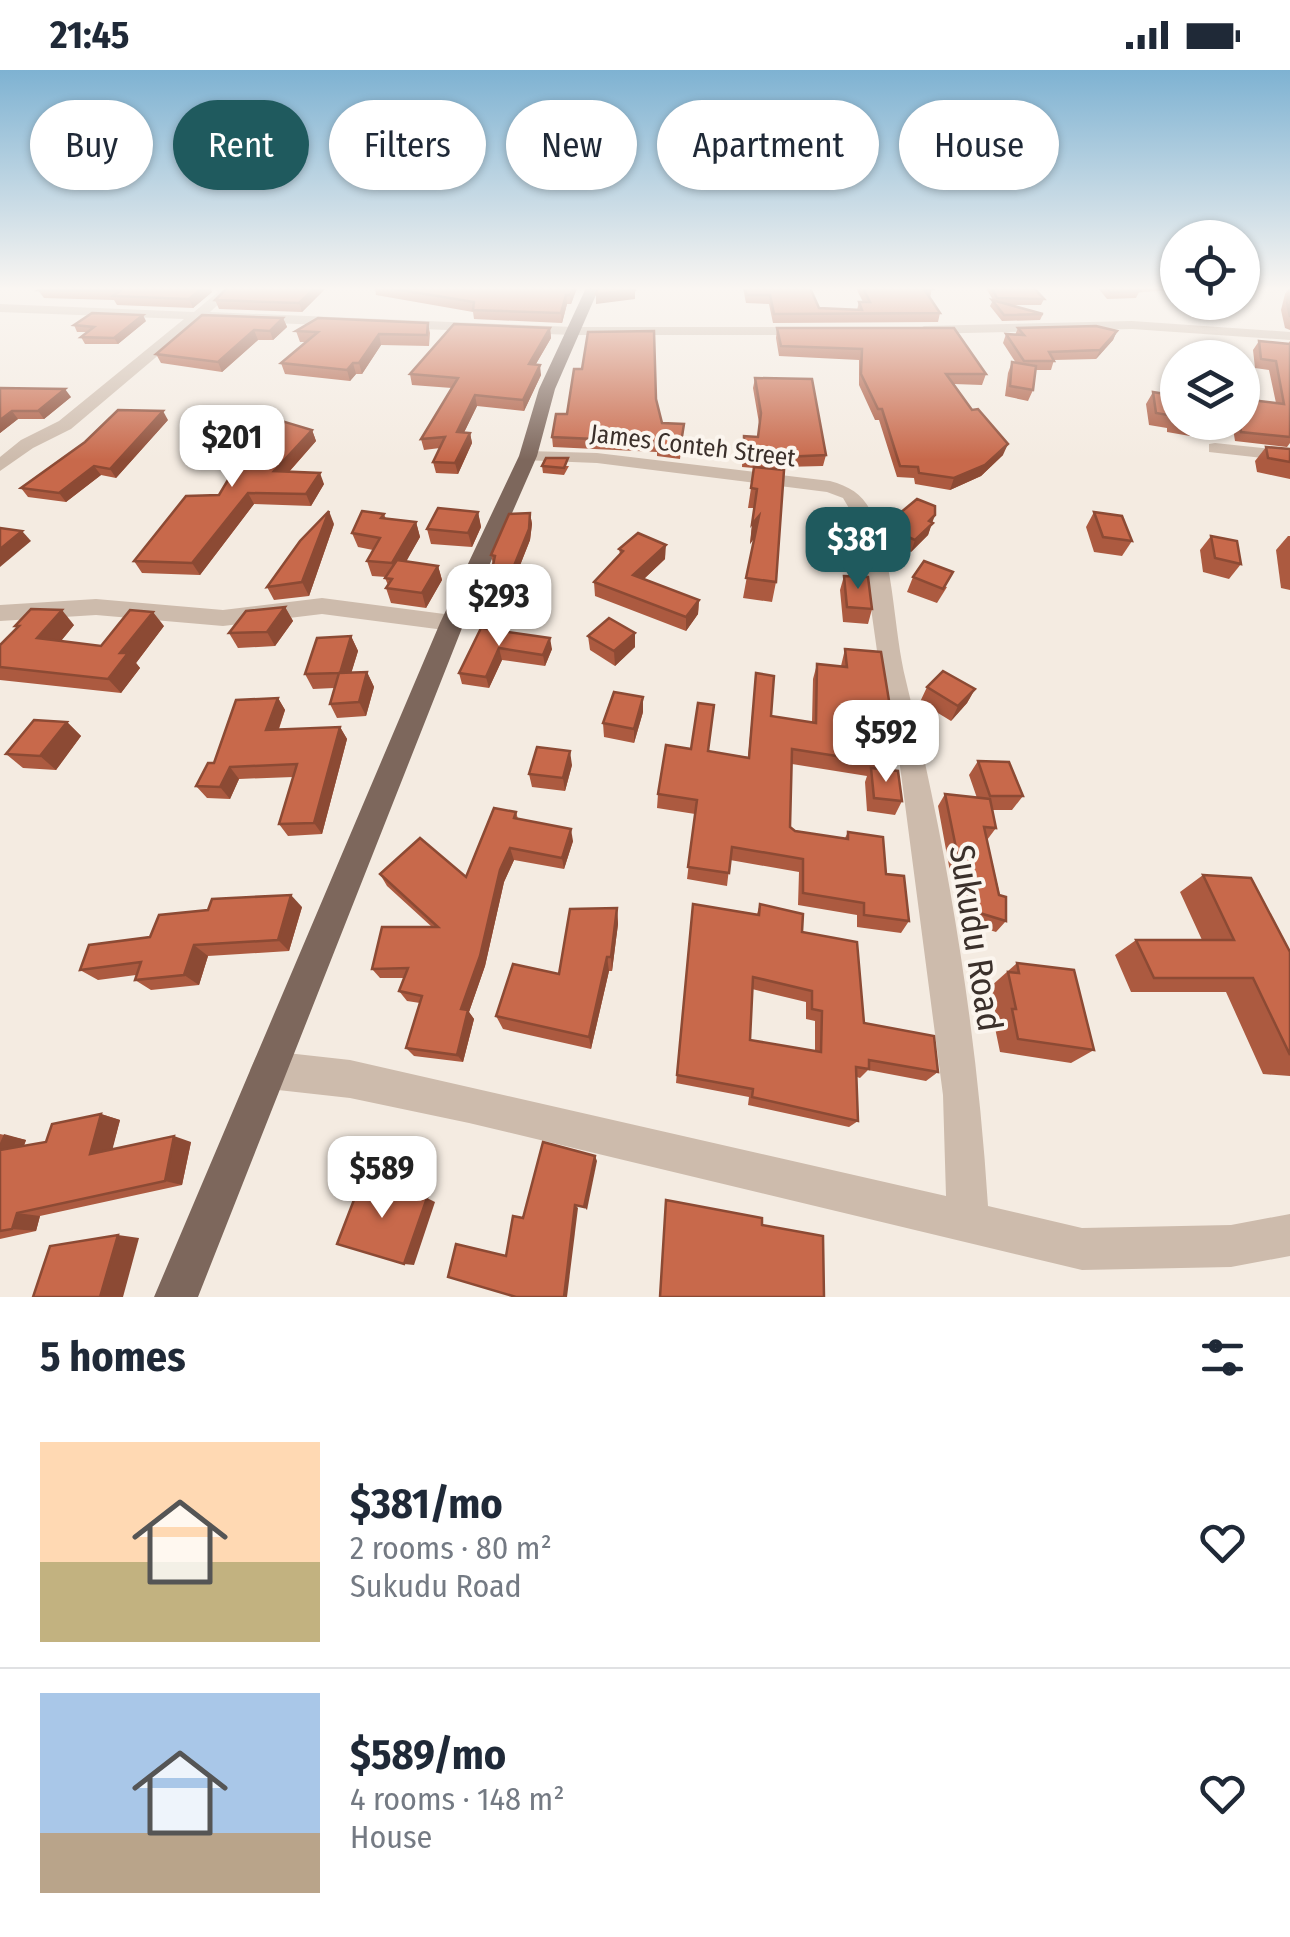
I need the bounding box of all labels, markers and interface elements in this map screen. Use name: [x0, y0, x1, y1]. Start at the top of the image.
text: 21:45: [50, 12, 129, 58]
chip: Buy: [30, 100, 153, 190]
chip: Rent: [173, 100, 309, 190]
chip: Filters: [329, 100, 486, 190]
chip: New: [506, 100, 637, 190]
chip: Apartment: [657, 100, 879, 190]
chip: House: [899, 100, 1059, 190]
map controls: [1160, 220, 1260, 440]
button: locate: [1160, 220, 1260, 320]
button: layers: [1160, 340, 1260, 440]
pin: $201: [173, 405, 291, 490]
text: $201: [202, 418, 262, 456]
street label: James Conteh Street: [589, 419, 798, 474]
pin: $381: [799, 507, 917, 592]
text: $381: [828, 520, 888, 558]
pin: $293: [440, 564, 558, 649]
text: $293: [468, 577, 530, 615]
pin: $592: [827, 700, 945, 785]
text: $592: [855, 713, 917, 751]
street label: Sukudu Road: [941, 842, 1011, 1034]
pin: $589: [323, 1136, 441, 1221]
text: $589: [350, 1149, 414, 1187]
icon: filters: [1195, 1330, 1250, 1385]
text: 5 homes: [40, 1332, 186, 1382]
text: $381/mo: [350, 1479, 503, 1529]
icon: home: [120, 1482, 240, 1602]
icon: heart: [1195, 1515, 1250, 1570]
text: 2 rooms · 80 m²: [350, 1529, 552, 1567]
text: Sukudu Road: [350, 1567, 522, 1605]
text: $589/mo: [350, 1730, 506, 1780]
icon: home: [120, 1733, 240, 1853]
icon: heart: [1195, 1766, 1250, 1821]
text: 4 rooms · 148 m²: [350, 1780, 565, 1818]
text: House: [350, 1818, 432, 1856]

